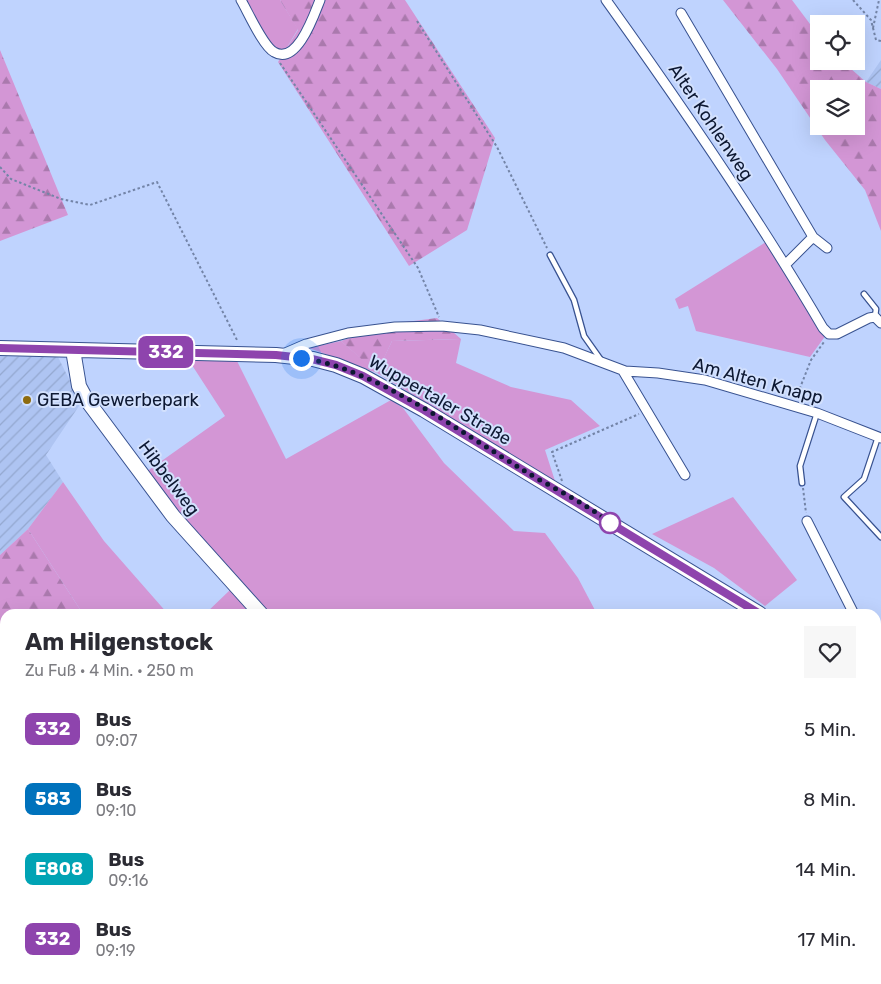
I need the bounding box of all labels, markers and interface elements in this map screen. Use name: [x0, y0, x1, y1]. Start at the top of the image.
map controls: [810, 15, 865, 135]
button: locate: [810, 15, 865, 70]
street label: Alter Kohlenweg: [664, 59, 758, 185]
button: layers: [810, 80, 865, 135]
line badge: 332: [137, 336, 195, 368]
text: 332: [148, 341, 184, 363]
your location: [289, 346, 314, 371]
street label: Wuppertaler Straße: [365, 350, 515, 450]
street label: Am Alten Knapp: [690, 353, 826, 409]
place label: GEBA Gewerbepark: [37, 389, 200, 411]
marker: GEBA Gewerbepark: [21, 394, 33, 406]
street label: Hibbelweg: [134, 436, 204, 520]
unlabelled marker: [599, 512, 621, 534]
button: heart: [804, 626, 856, 678]
text: Am Hilgenstock: [25, 628, 213, 656]
text: Zu Fuß · 4 Min. · 250 m: [25, 661, 194, 680]
text: Bus: [95, 708, 132, 731]
text: 332: [35, 718, 70, 740]
text: 5 Min.: [804, 718, 856, 741]
text: 09:07: [95, 731, 138, 750]
text: Bus: [96, 778, 132, 801]
text: 583: [35, 788, 71, 810]
text: 8 Min.: [803, 788, 856, 811]
text: 09:10: [96, 801, 136, 820]
text: Bus: [108, 848, 144, 871]
text: E808: [35, 858, 83, 880]
text: 14 Min.: [795, 858, 856, 881]
text: 09:16: [108, 871, 148, 890]
text: Bus: [95, 918, 132, 941]
text: 332: [35, 928, 70, 950]
text: 17 Min.: [797, 928, 856, 951]
text: 09:19: [95, 941, 136, 960]

